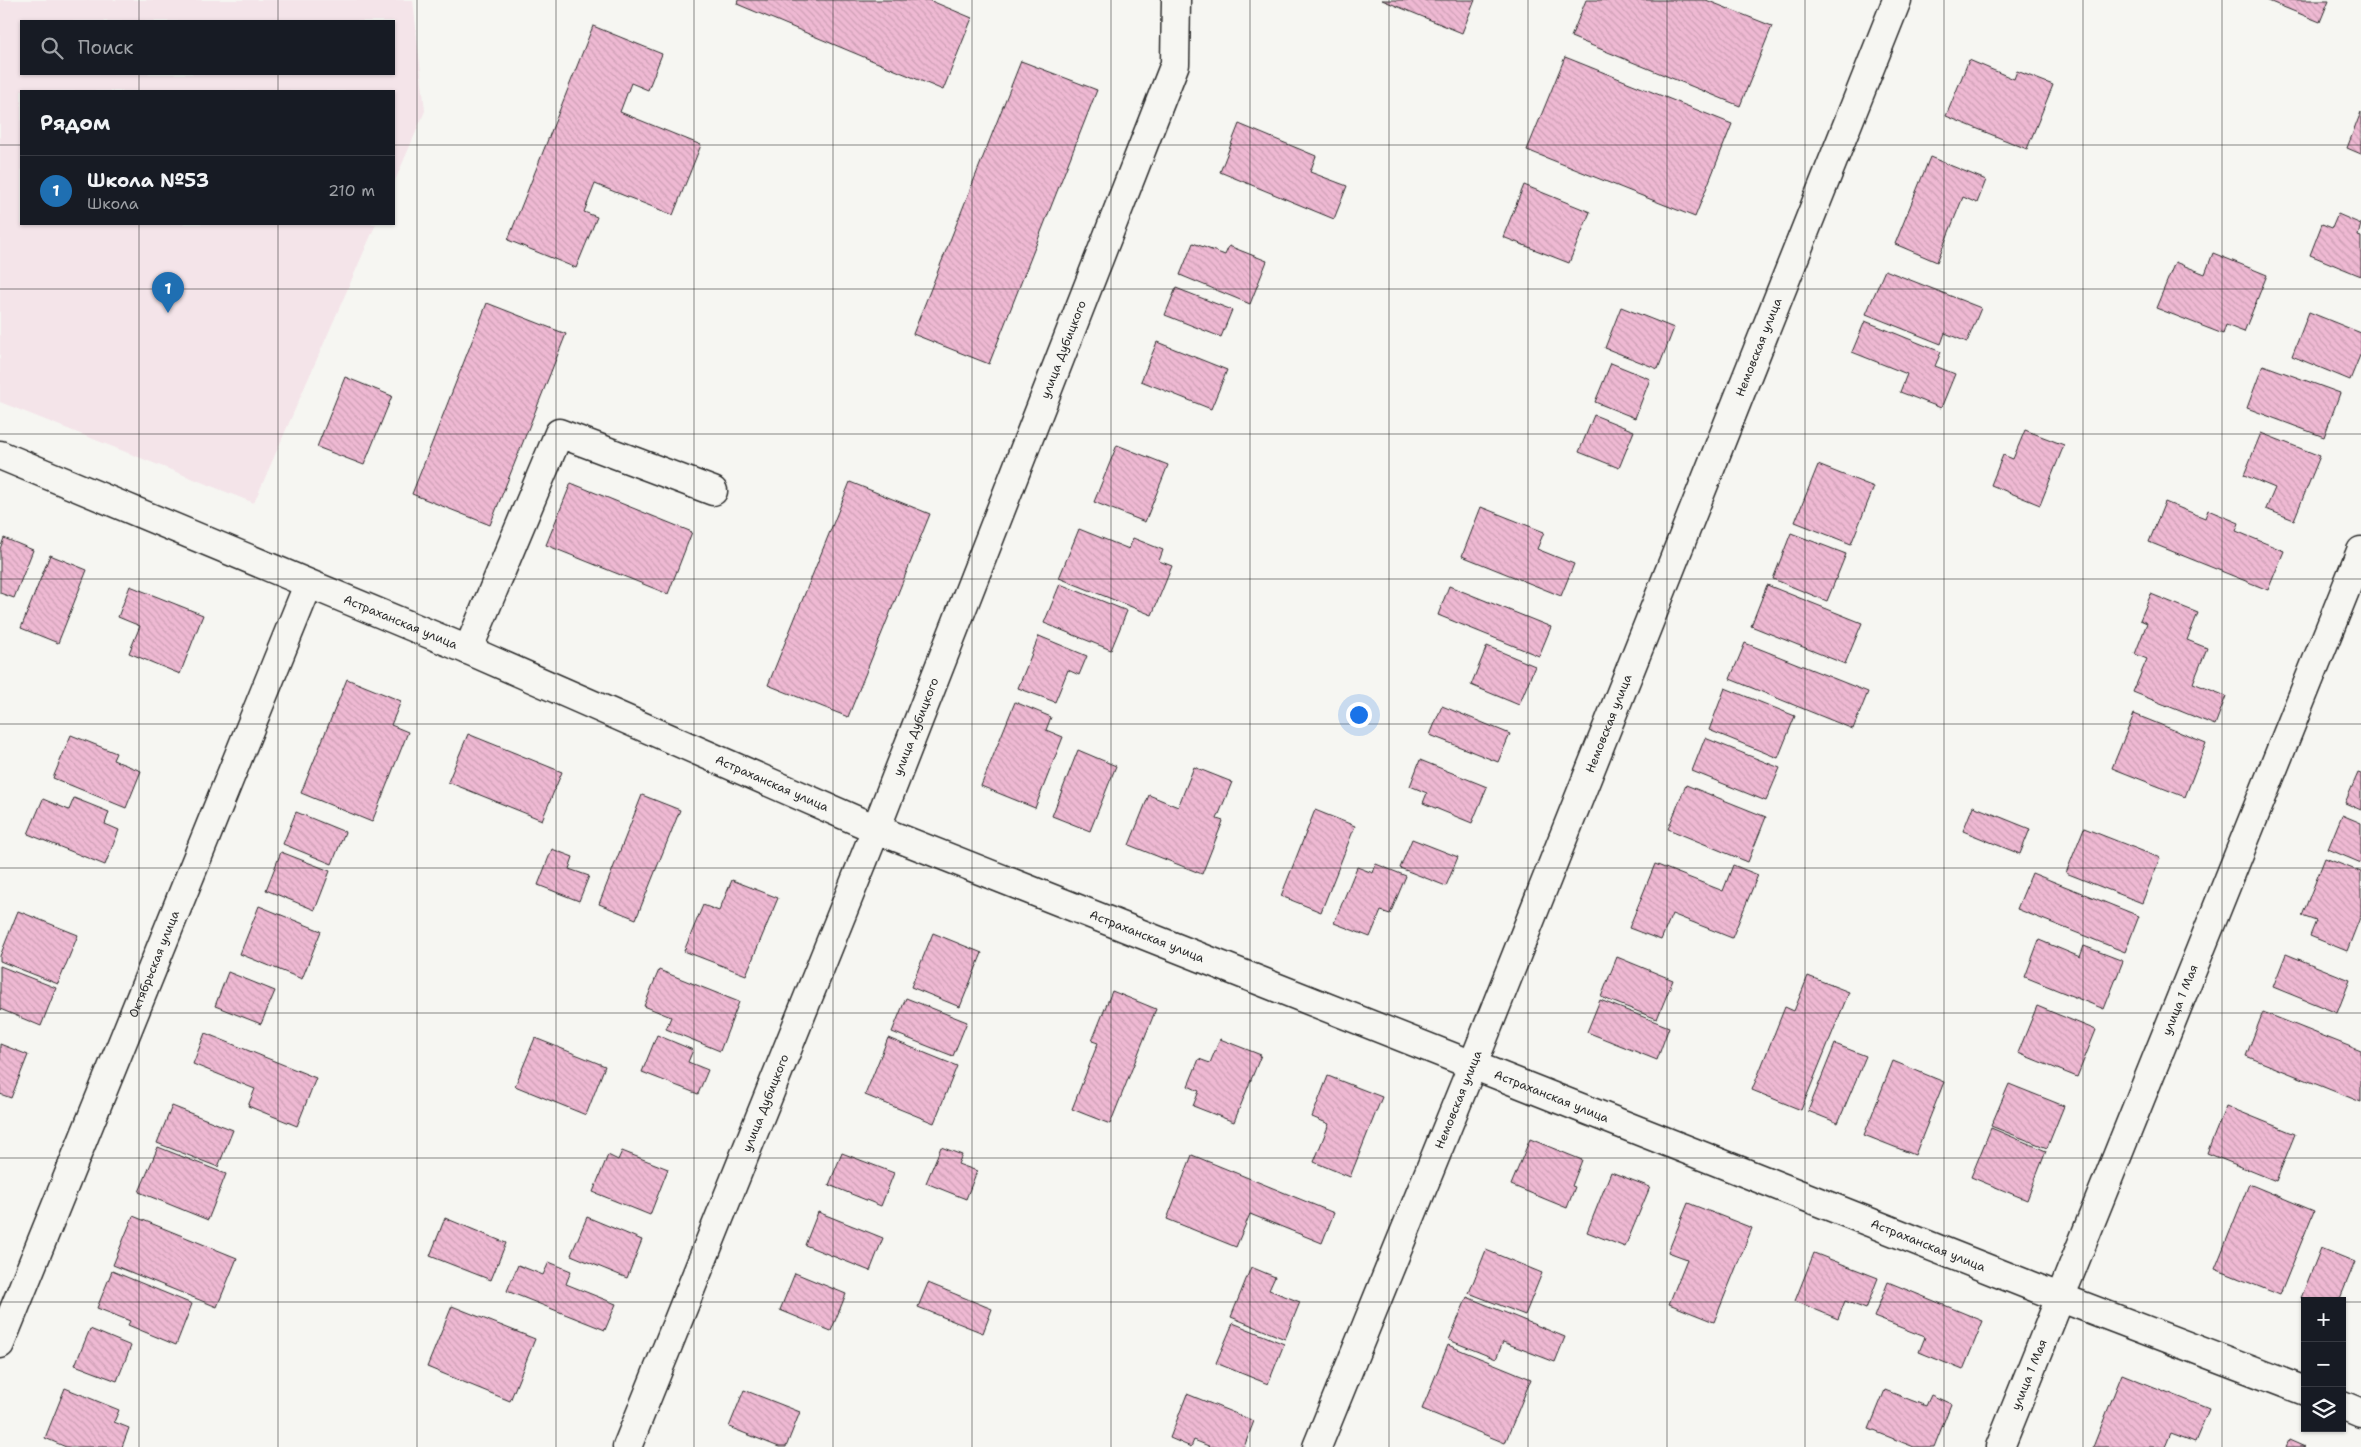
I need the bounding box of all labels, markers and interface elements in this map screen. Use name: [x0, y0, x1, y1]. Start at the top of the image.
search box: [20, 20, 395, 75]
icon: search: [38, 34, 66, 62]
text: Поиск: [78, 35, 133, 60]
text: Рядом: [40, 109, 110, 137]
text: Школа №53: [87, 168, 209, 193]
text: 1: [52, 180, 60, 201]
text: 210 m: [328, 180, 375, 201]
text: Школа: [87, 193, 139, 214]
pin: 1: [152, 272, 184, 313]
street label: Немовская улица: [1732, 295, 1786, 399]
street label: улица Дубицкого: [1037, 298, 1090, 401]
street label: Астраханская улица: [341, 591, 461, 653]
street label: Немовская улица: [1582, 671, 1636, 775]
street label: улица Дубицкого: [890, 675, 942, 778]
your location: [1346, 702, 1372, 728]
street label: Астраханская улица: [713, 752, 832, 815]
street label: Астраханская улица: [1087, 906, 1207, 966]
street label: Октябрьская улица: [125, 908, 183, 1020]
street label: улица 1 Мая: [2159, 962, 2202, 1038]
street label: Немовская улица: [1431, 1048, 1486, 1151]
street label: улица Дубицкого: [739, 1052, 793, 1154]
street label: Астраханская улица: [1492, 1066, 1612, 1126]
street label: Астраханская улица: [1868, 1215, 1988, 1275]
map controls: [2301, 1297, 2346, 1432]
button: +: [2301, 1297, 2346, 1342]
street label: улица 1 Мая: [2008, 1337, 2051, 1413]
button: −: [2301, 1342, 2346, 1387]
button: layers: [2301, 1387, 2346, 1432]

